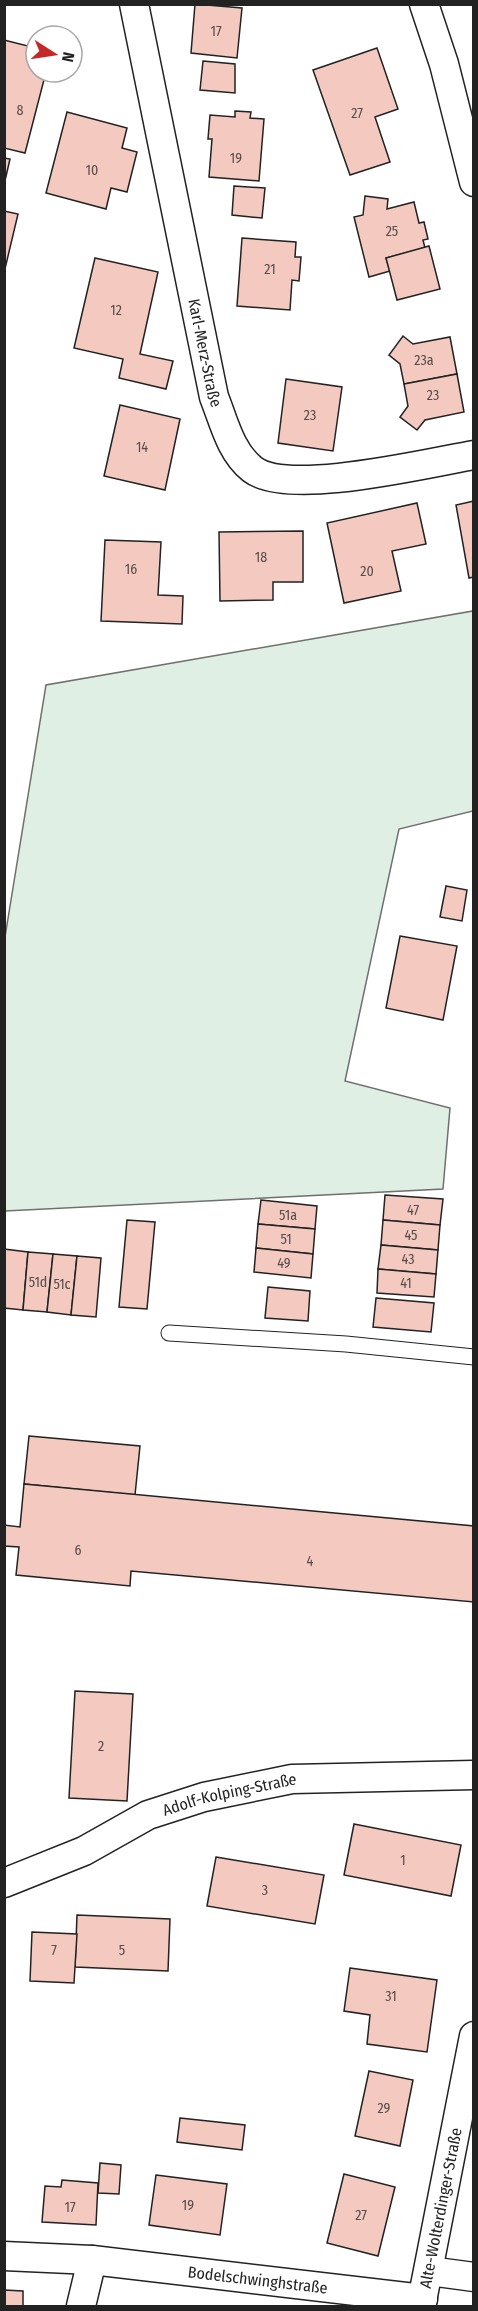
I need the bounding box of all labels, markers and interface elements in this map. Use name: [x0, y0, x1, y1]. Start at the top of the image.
house number: 17: [210, 23, 222, 40]
north arrow: [24, 24, 84, 84]
text: N: [58, 50, 78, 64]
house number: 8: [17, 102, 24, 119]
house number: 27: [351, 105, 363, 122]
house number: 19: [230, 150, 242, 167]
house number: 10: [86, 162, 98, 179]
house number: 25: [386, 223, 398, 240]
house number: 21: [264, 261, 276, 278]
street label: Karl-Merz-Straße: [185, 297, 226, 410]
house number: 12: [110, 302, 122, 319]
house number: 23a: [414, 352, 434, 369]
house number: 23: [427, 387, 439, 404]
house number: 23: [304, 407, 316, 424]
house number: 14: [136, 439, 148, 456]
house number: 18: [255, 549, 267, 566]
house number: 16: [125, 561, 137, 578]
house number: 20: [360, 563, 374, 580]
house number: 47: [407, 1202, 419, 1219]
house number: 51a: [279, 1207, 297, 1224]
house number: 45: [404, 1227, 418, 1244]
house number: 51: [280, 1231, 292, 1248]
house number: 43: [402, 1251, 414, 1268]
house number: 49: [277, 1255, 291, 1272]
house number: 51d: [29, 1274, 47, 1291]
house number: 41: [400, 1275, 412, 1292]
house number: 51c: [53, 1276, 71, 1293]
house number: 6: [75, 1542, 82, 1559]
house number: 4: [307, 1553, 314, 1570]
house number: 2: [98, 1738, 104, 1755]
street label: Adolf-Kolping-Straße: [160, 1769, 297, 1819]
house number: 1: [400, 1852, 406, 1869]
house number: 3: [262, 1882, 268, 1899]
house number: 7: [51, 1942, 57, 1959]
house number: 5: [119, 1942, 125, 1959]
house number: 31: [385, 1988, 397, 2005]
house number: 29: [378, 2100, 391, 2117]
street label: Alte-Wolterdinger-Straße: [415, 2126, 465, 2290]
house number: 19: [182, 2197, 194, 2214]
house number: 17: [64, 2199, 76, 2216]
house number: 27: [355, 2207, 367, 2224]
street label: Bodelschwinghstraße: [187, 2262, 329, 2297]

